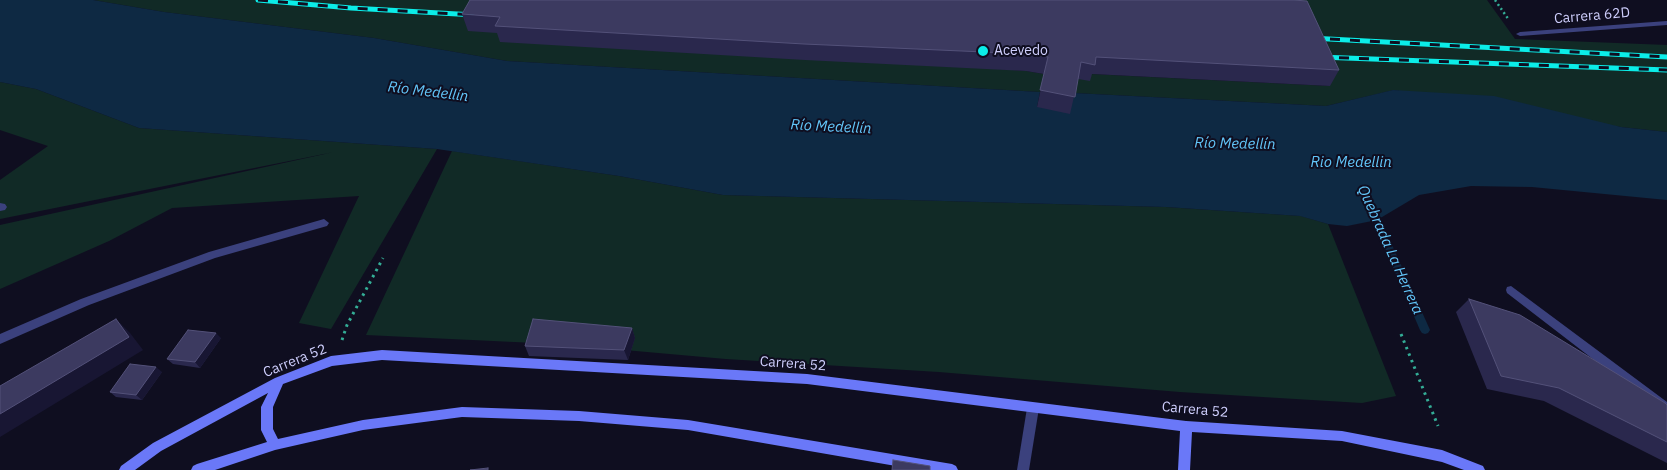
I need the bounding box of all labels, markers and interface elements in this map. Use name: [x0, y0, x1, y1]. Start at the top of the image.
street label: Carrera 62D: [1553, 4, 1631, 28]
place label: Acevedo: [994, 43, 1048, 59]
marker: Acevedo: [976, 44, 990, 58]
water label: Río Medellín: [387, 78, 469, 106]
water label: Río Medellín: [790, 116, 872, 138]
water label: Río Medellín: [1194, 134, 1276, 154]
water label: Rio Medellin: [1310, 154, 1392, 172]
water label: Quebrada La Herrera: [1353, 183, 1427, 317]
street label: Carrera 52: [261, 341, 329, 381]
street label: Carrera 52: [759, 353, 827, 375]
street label: Carrera 52: [1161, 399, 1229, 421]

